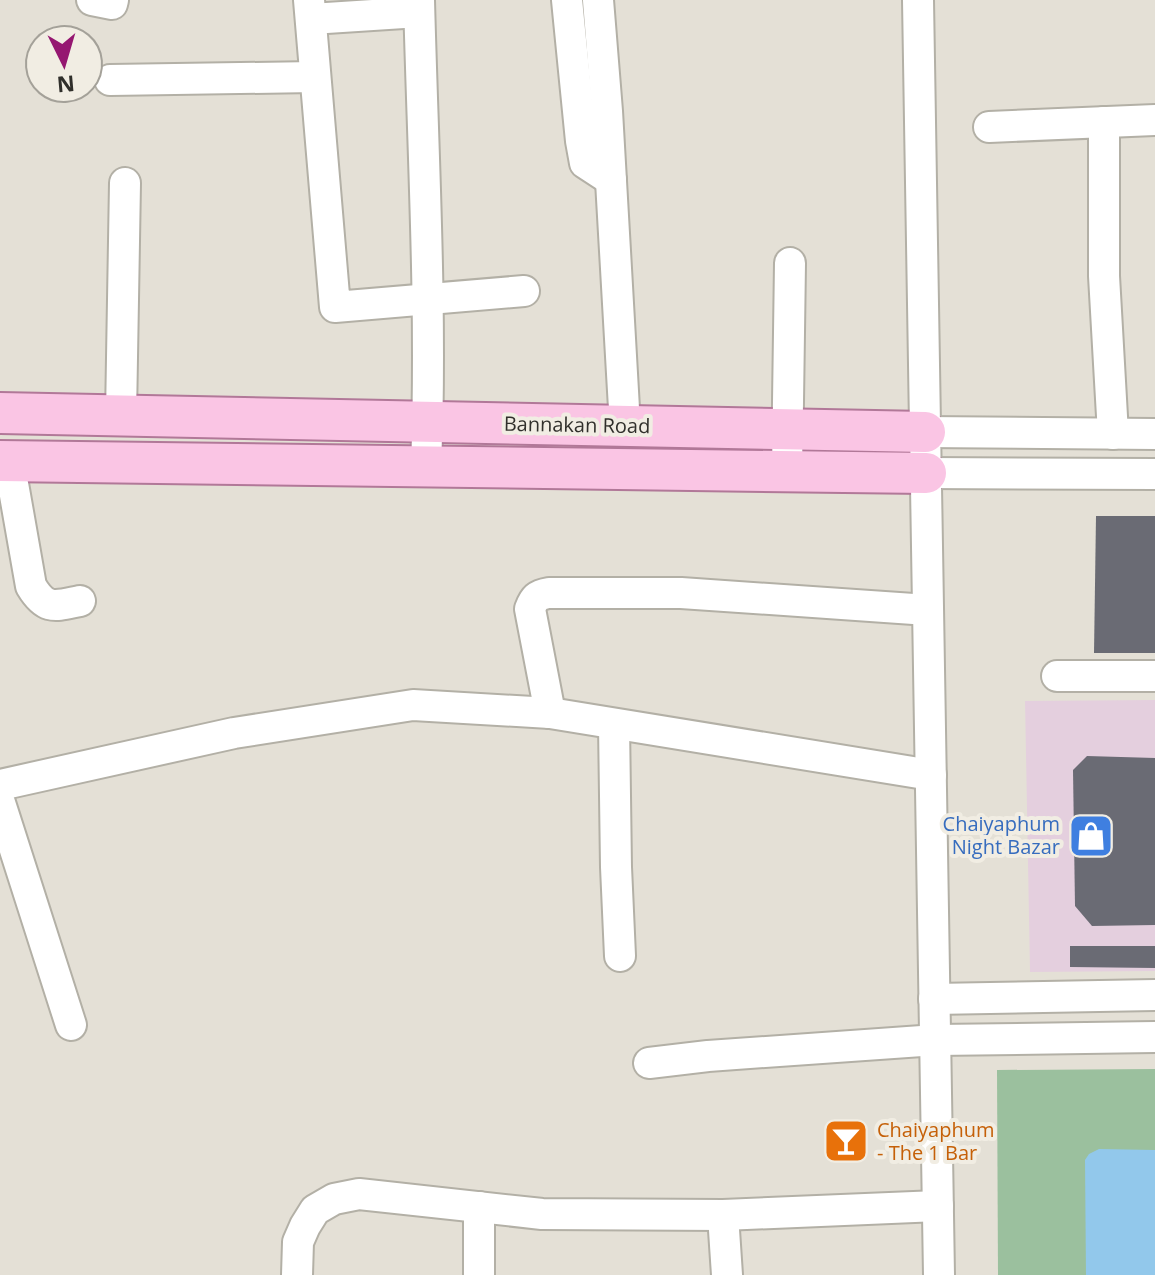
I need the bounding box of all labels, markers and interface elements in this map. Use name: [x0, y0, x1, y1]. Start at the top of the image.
north arrow: [24, 24, 104, 104]
text: N: [56, 69, 76, 101]
street label: Bannakan Road: [504, 410, 650, 439]
place label: Chaiyaphum Night Bazar: [943, 810, 1060, 860]
shop icon: Chaiyaphum Night Bazar: [1067, 812, 1115, 860]
place label: Chaiyaphum - The 1 Bar: [877, 1116, 994, 1166]
bar icon: Chaiyaphum - The 1 Bar: [822, 1117, 870, 1165]

